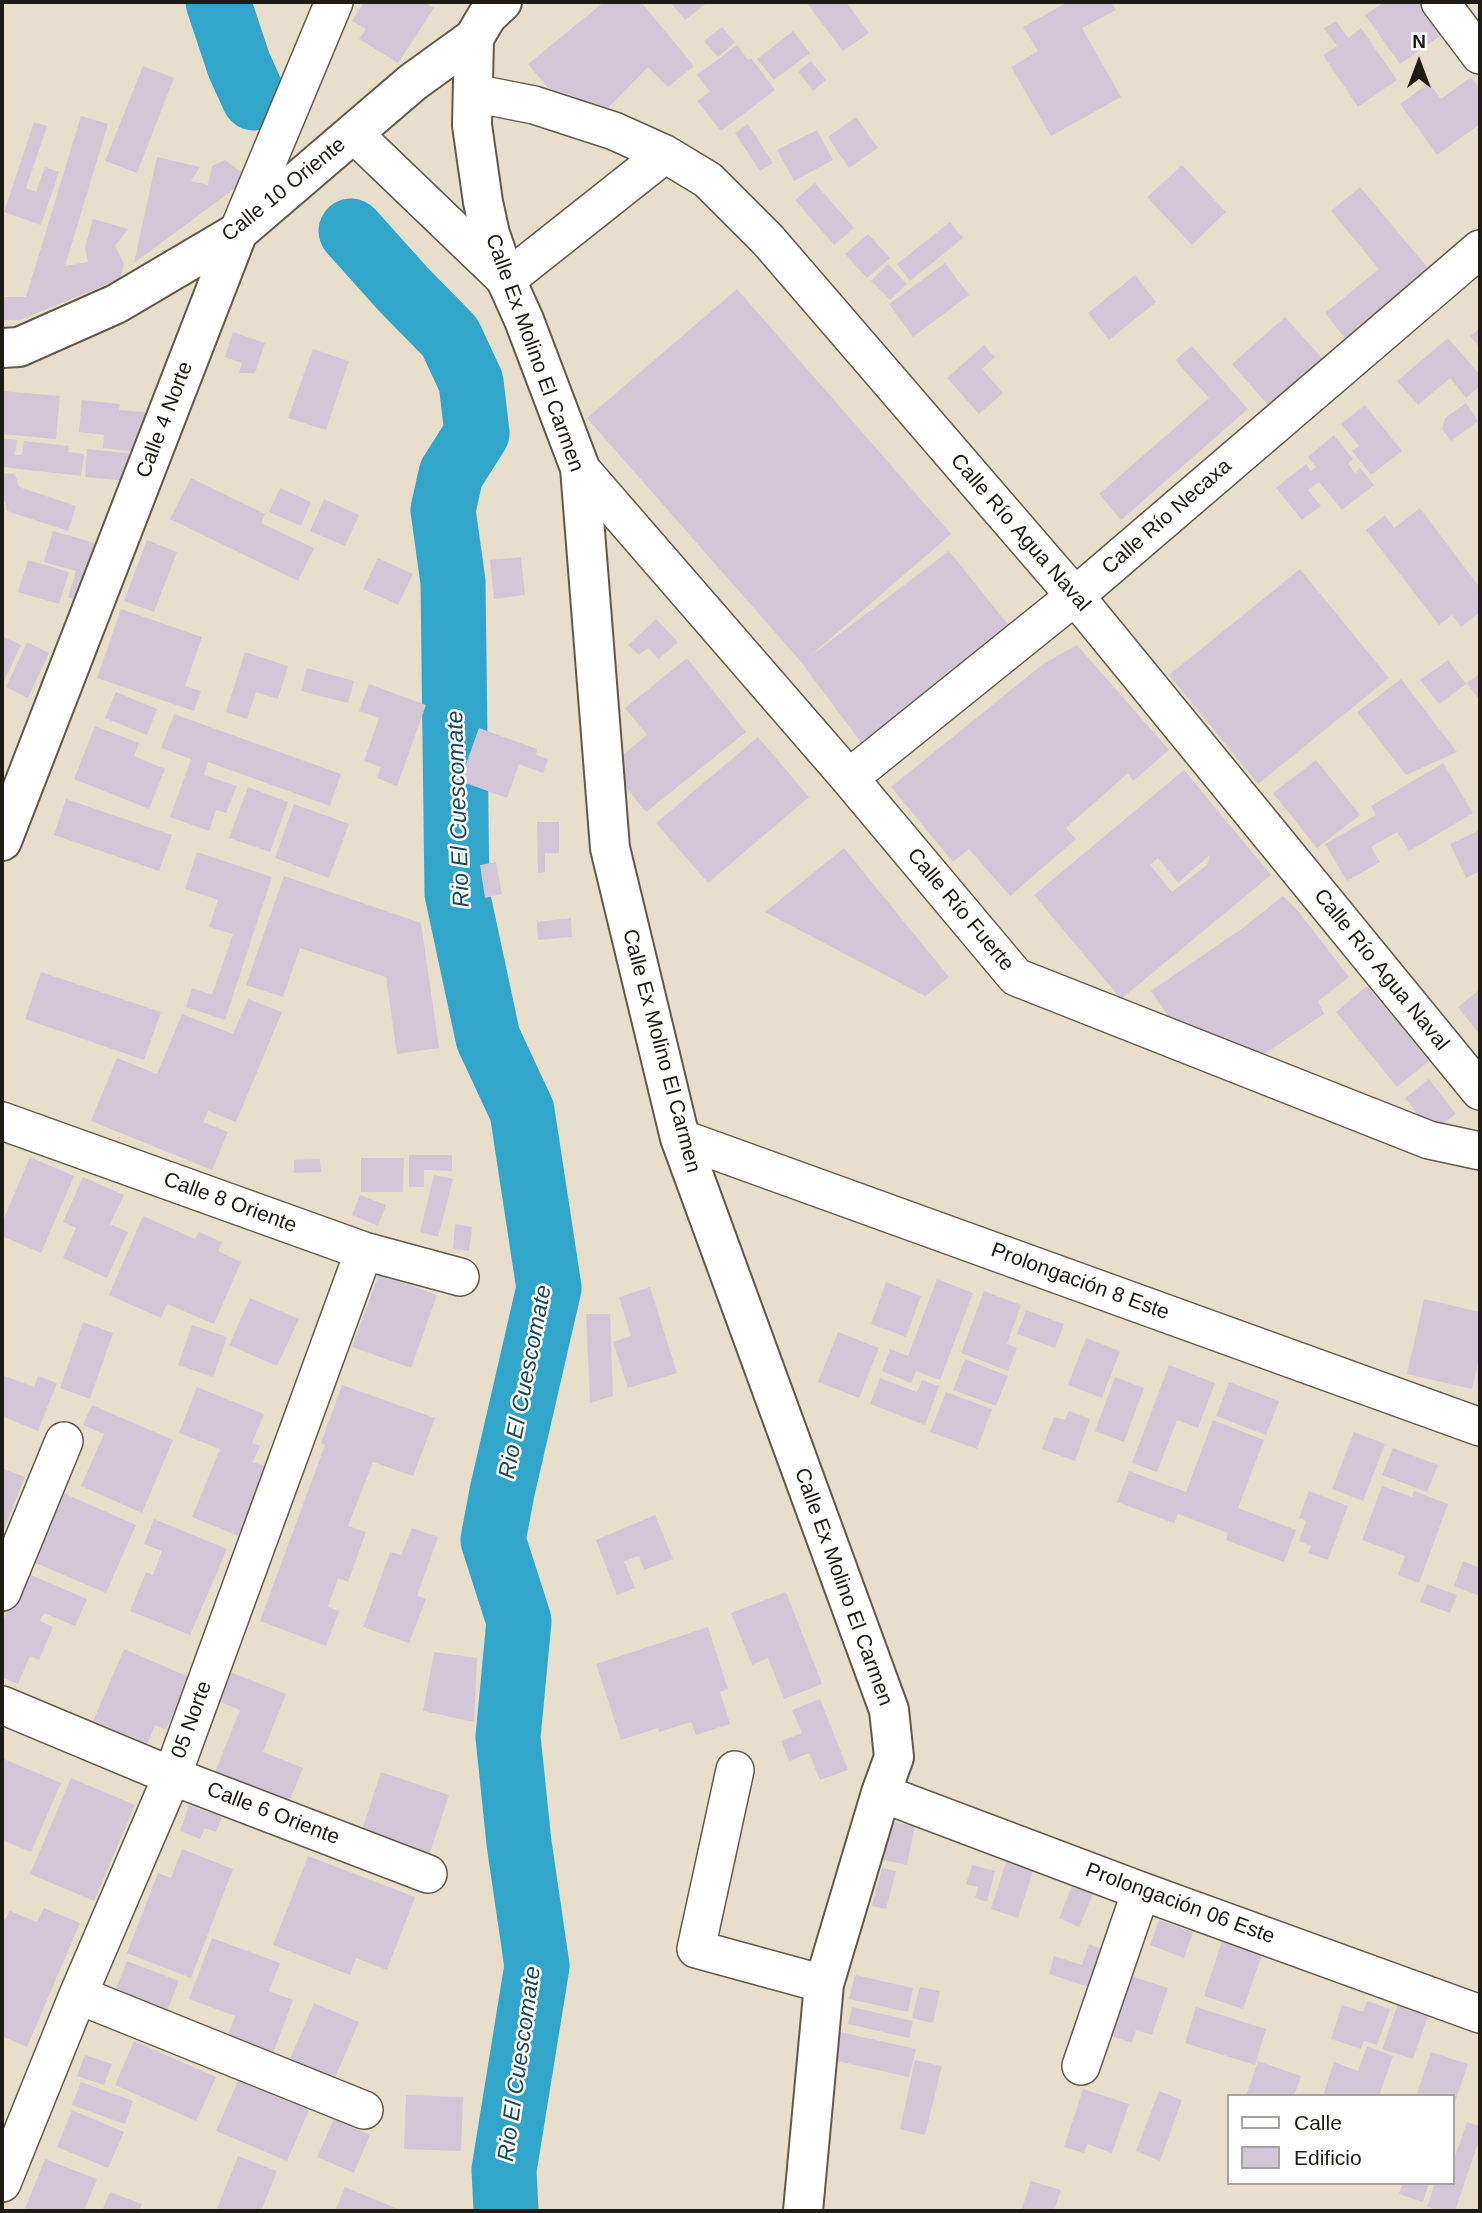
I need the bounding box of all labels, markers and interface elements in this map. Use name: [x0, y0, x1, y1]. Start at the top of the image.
north arrow: [1384, 28, 1454, 98]
text: N: [1412, 31, 1426, 52]
street label: Calle 10 Oriente: [217, 132, 351, 248]
street label: Calle Ex Molino El Carmen: [479, 231, 589, 475]
street label: Calle 4 Norte: [131, 358, 199, 482]
street label: Calle Río Agua Naval: [945, 449, 1095, 617]
street label: Calle Río Necaxa: [1097, 454, 1237, 580]
water label: Rio El Cuescomate: [442, 710, 476, 908]
street label: Calle Río Fuerte: [901, 843, 1019, 977]
street label: Calle Río Agua Naval: [1308, 884, 1454, 1056]
street label: Calle Ex Molino El Carmen: [616, 927, 706, 1175]
street label: Calle 8 Oriente: [160, 1167, 300, 1239]
street label: Prolongación 8 Este: [987, 1238, 1173, 1326]
water label: Rio El Cuescomate: [494, 1283, 558, 1481]
street label: Calle Ex Molino El Carmen: [788, 1465, 898, 1709]
street label: 05 Norte: [166, 1678, 218, 1762]
street label: Calle 6 Oriente: [203, 1777, 343, 1851]
street label: Prolongación 06 Este: [1082, 1858, 1278, 1950]
water label: Rio El Cuescomate: [493, 1965, 547, 2163]
legend: [1226, 2094, 1454, 2185]
text: Calle: [1294, 2111, 1342, 2134]
text: Edificio: [1294, 2146, 1362, 2169]

